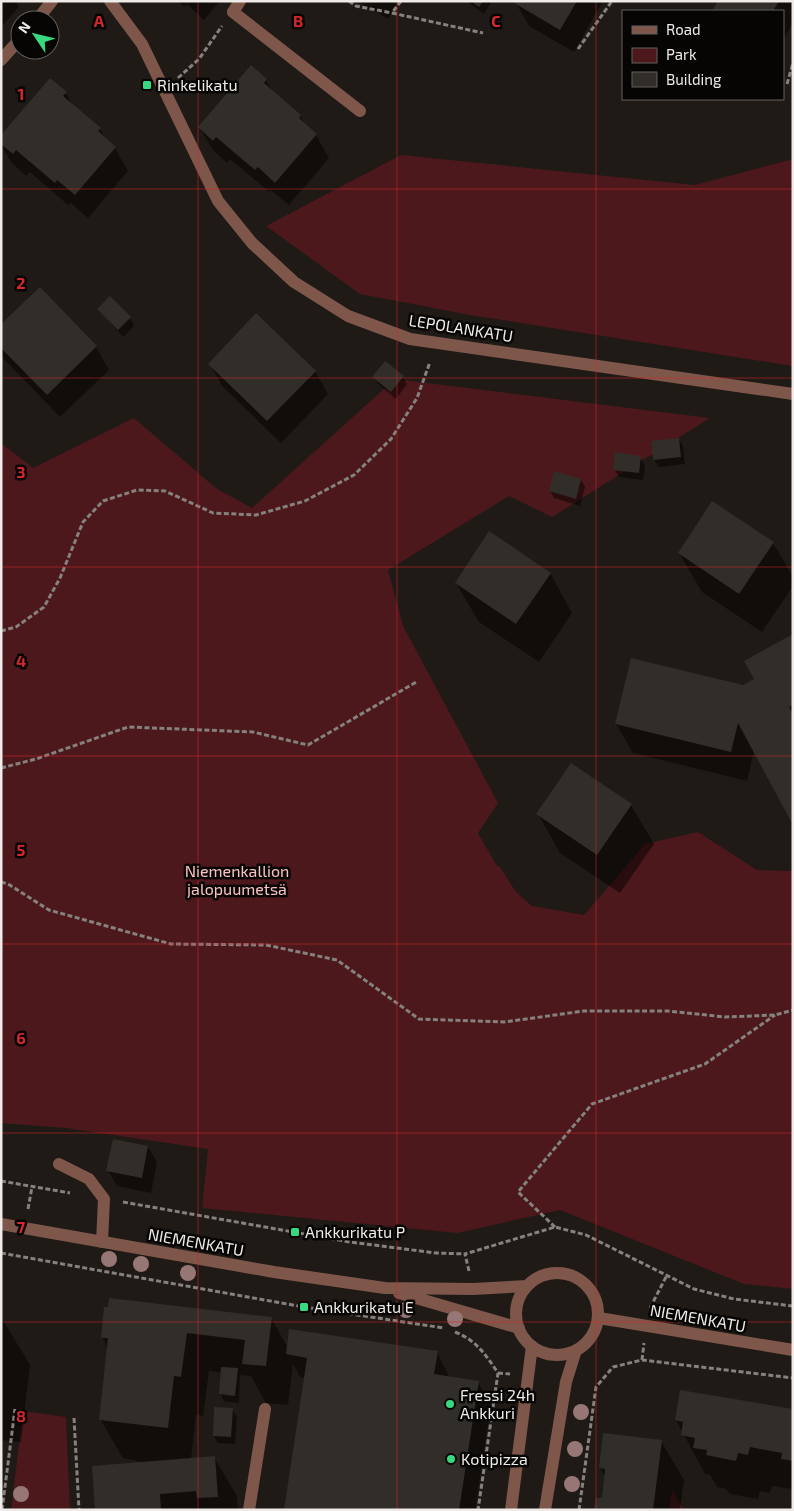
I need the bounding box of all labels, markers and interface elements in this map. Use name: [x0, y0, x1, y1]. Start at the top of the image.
north arrow: [10, 10, 60, 60]
legend: [622, 10, 784, 100]
text: A: [94, 11, 105, 30]
text: B: [293, 11, 303, 30]
text: C: [491, 11, 501, 30]
text: N: [14, 18, 34, 36]
text: Road: [666, 20, 701, 38]
text: Park: [666, 45, 697, 63]
text: Building: [666, 70, 722, 88]
place label: Rinkelikatu: [157, 75, 238, 94]
marker: Rinkelikatu: [141, 79, 153, 91]
text: 1: [18, 84, 24, 103]
text: 2: [16, 273, 26, 292]
street label: LEPOLANKATU: [408, 310, 515, 345]
text: 3: [16, 462, 26, 481]
text: 4: [16, 651, 26, 670]
text: 5: [17, 840, 26, 859]
park label: Niemenkallion jalopuumetsä: [185, 861, 289, 899]
text: 6: [16, 1028, 26, 1047]
text: 7: [17, 1217, 26, 1236]
place label: Ankkurikatu P: [305, 1222, 405, 1241]
street label: NIEMENKATU: [147, 1224, 246, 1259]
marker: Ankkurikatu P: [289, 1226, 301, 1238]
place label: Ankkurikatu E: [314, 1297, 414, 1316]
street label: NIEMENKATU: [649, 1300, 748, 1335]
marker: Ankkurikatu E: [298, 1301, 310, 1313]
place label: Fressi 24h Ankkuri: [460, 1385, 535, 1422]
marker: Fressi 24h Ankkuri: [444, 1398, 456, 1410]
text: 8: [16, 1406, 26, 1425]
place label: Kotipizza: [461, 1449, 528, 1468]
marker: Kotipizza: [445, 1453, 457, 1465]

